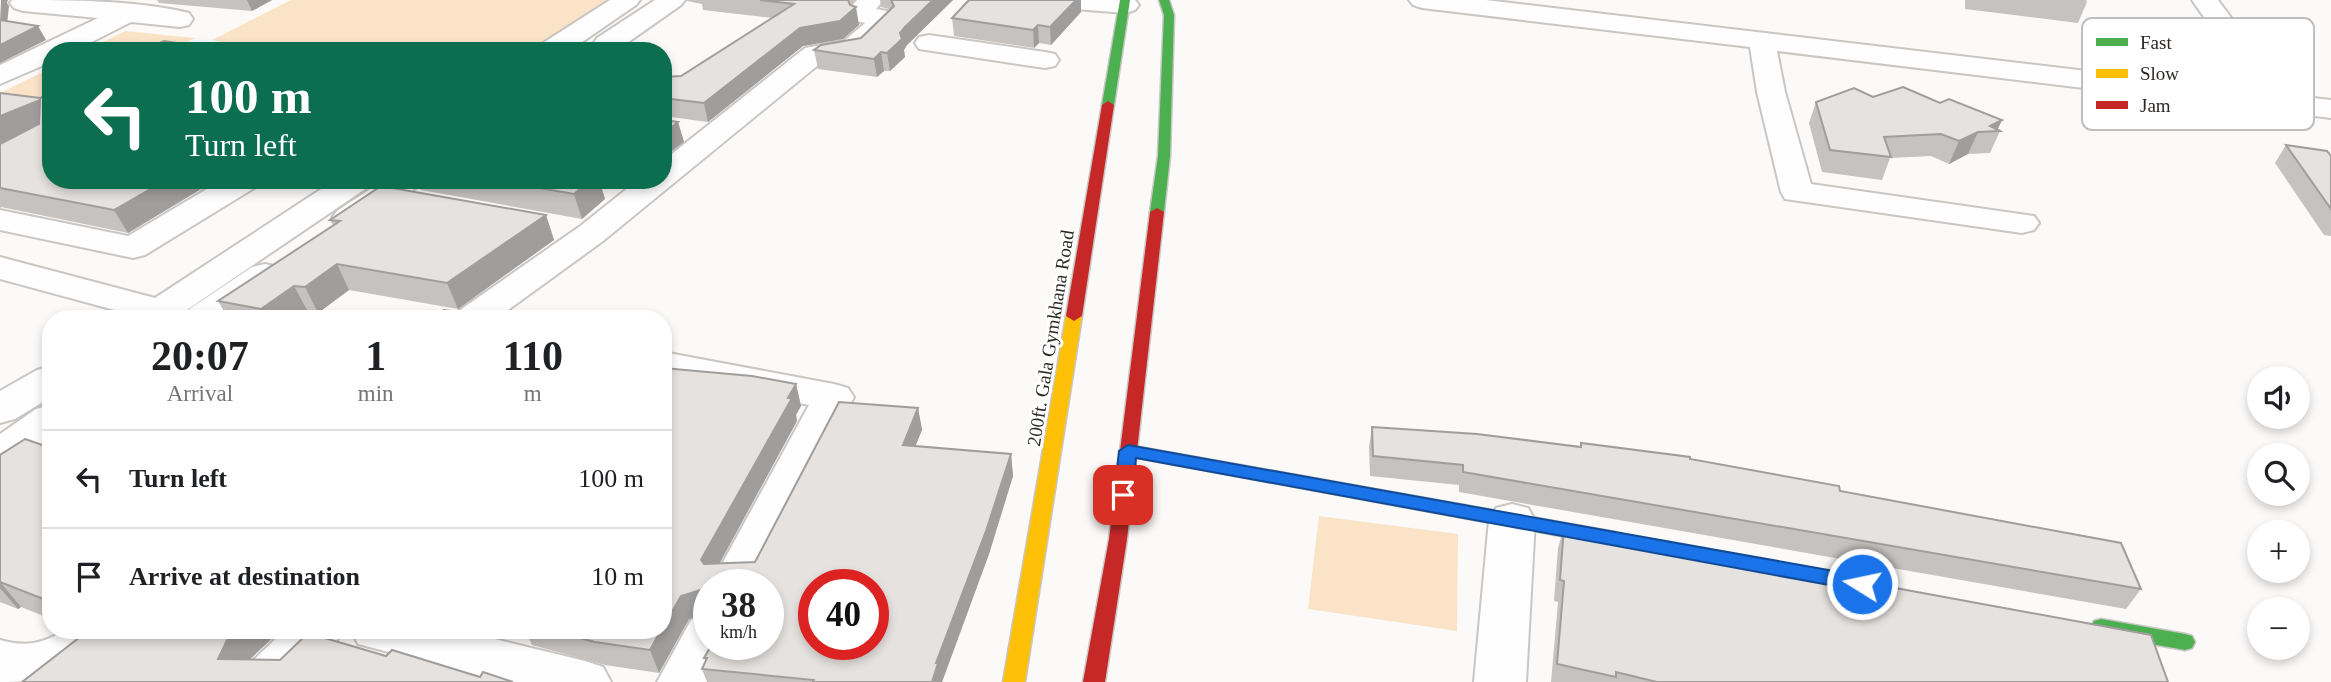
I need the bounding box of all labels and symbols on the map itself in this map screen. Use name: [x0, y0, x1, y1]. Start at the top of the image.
legend: [2082, 18, 2314, 130]
text: Fast: [2140, 32, 2172, 53]
text: Slow: [2140, 63, 2179, 84]
text: Jam: [2140, 95, 2171, 116]
street label: 200ft. Gala Gymkhana Road: [1023, 228, 1078, 448]
pin: [1093, 465, 1153, 525]
position arrow: [1825, 547, 1899, 621]
speed limit sign: 40: [798, 569, 889, 660]

